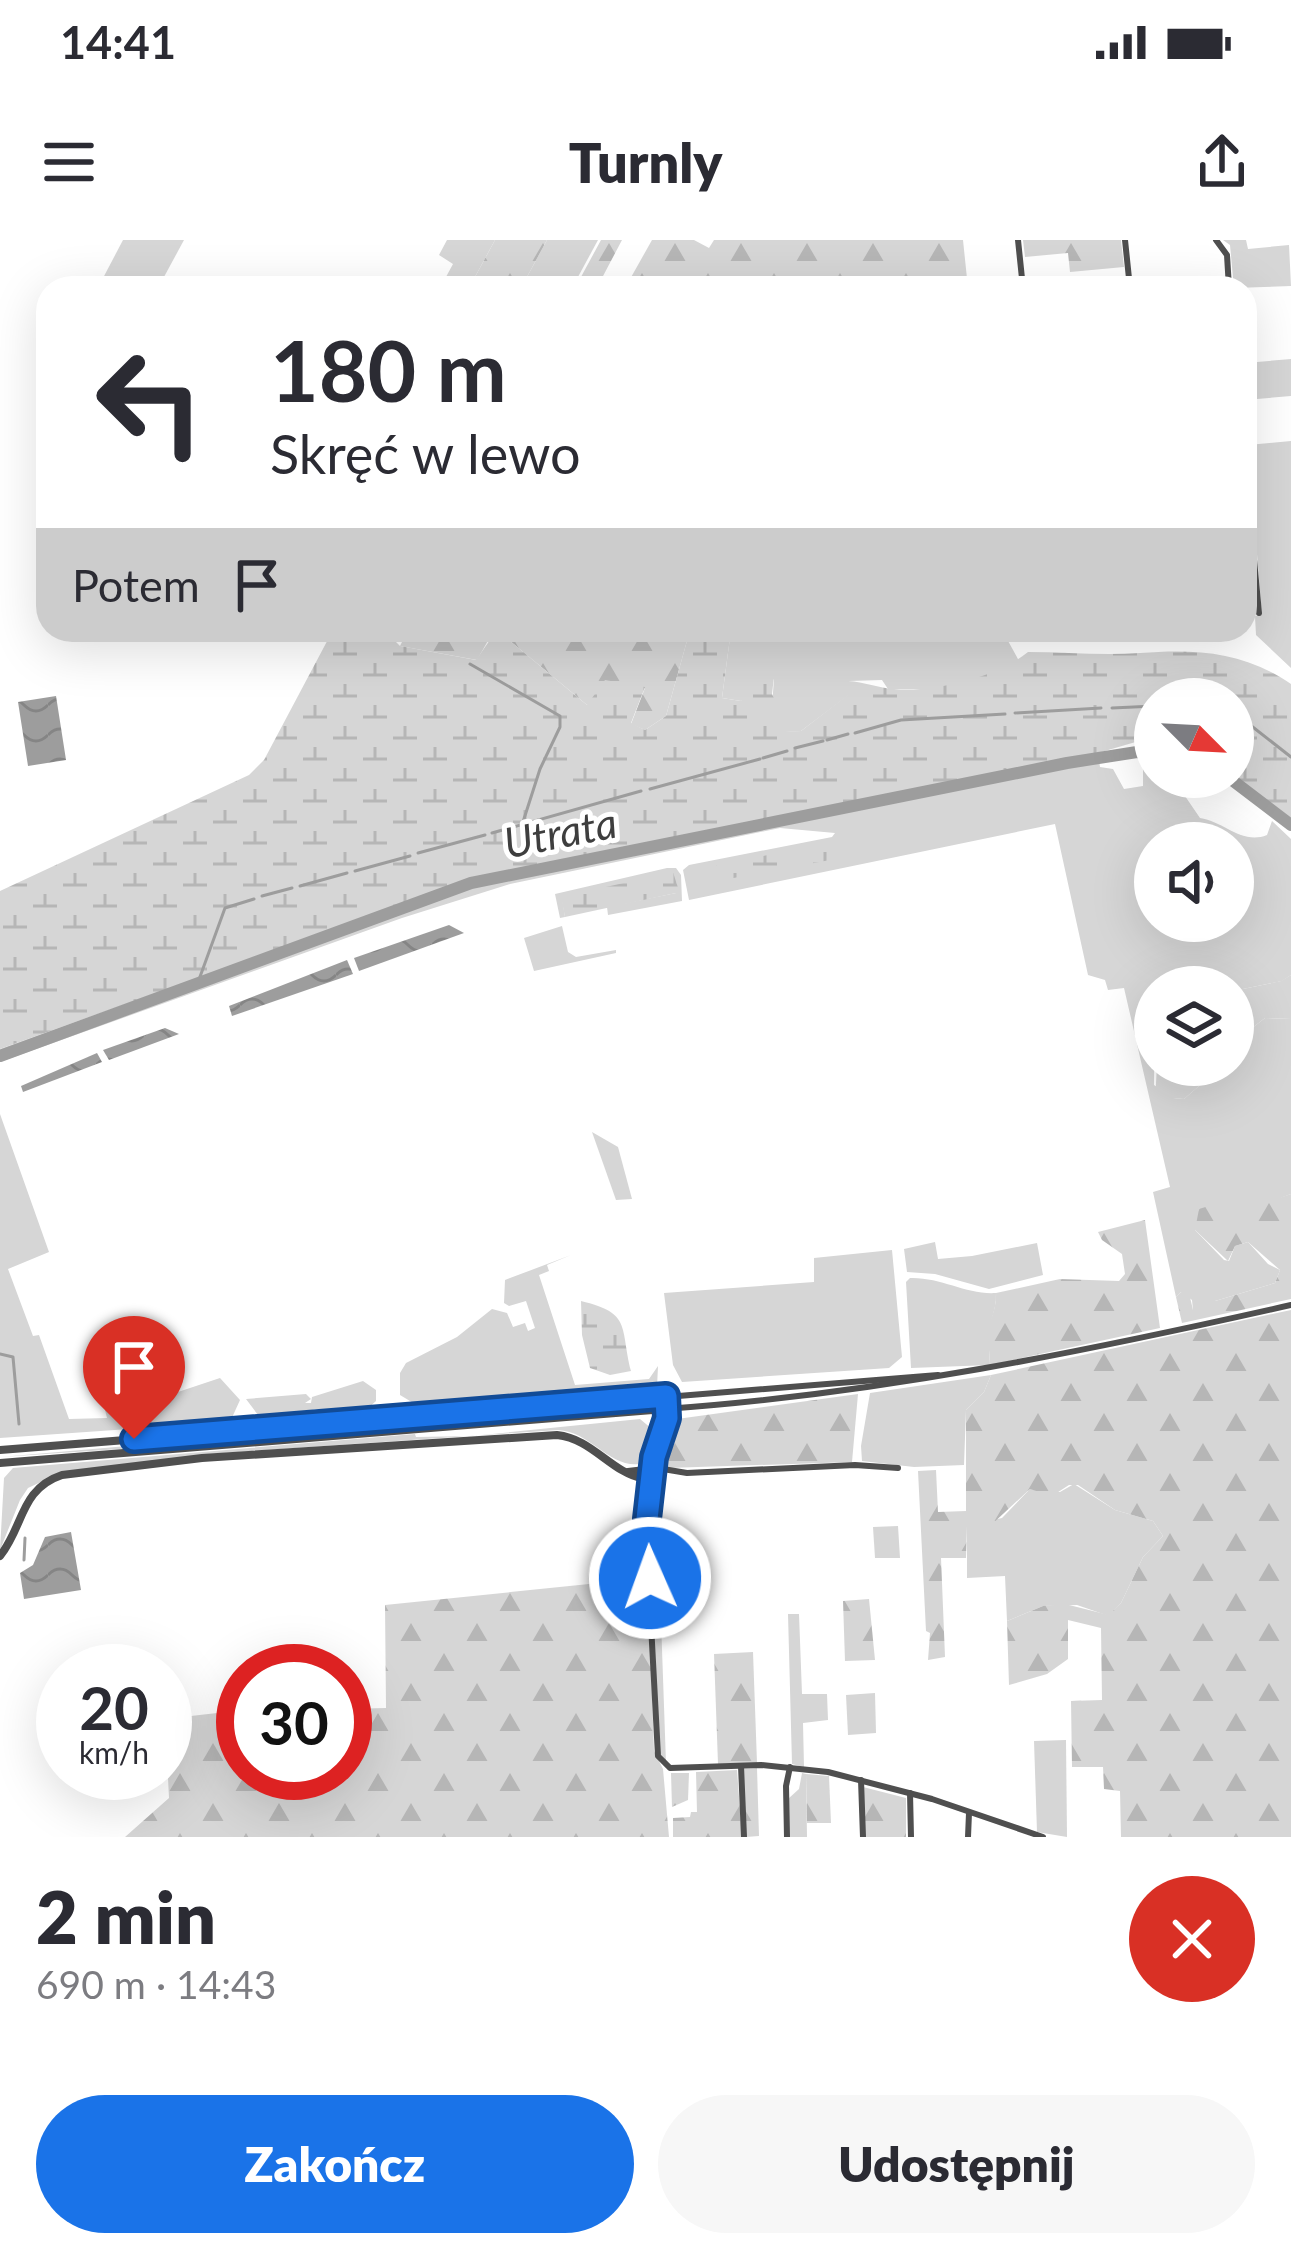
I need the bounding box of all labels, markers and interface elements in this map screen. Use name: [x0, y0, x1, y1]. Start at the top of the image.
text: 14:41: [60, 15, 176, 69]
icon: menu: [36, 129, 102, 195]
icon: share: [1189, 129, 1255, 195]
text: Turnly: [569, 130, 722, 195]
text: 180 m: [270, 319, 507, 420]
icon: left: [72, 324, 228, 480]
text: Skręć w lewo: [270, 421, 581, 486]
icon: arrive: [224, 552, 290, 618]
text: Potem: [72, 558, 200, 612]
north arrow: [1134, 678, 1254, 798]
map controls: [1134, 678, 1254, 1086]
water label: Utrata: [499, 797, 621, 867]
button: sound: [1134, 822, 1254, 942]
button: layers: [1134, 966, 1254, 1086]
pin: [83, 1316, 185, 1439]
icon: arrive: [101, 1334, 167, 1400]
position arrow: [587, 1515, 713, 1641]
speed limit sign: 30: [216, 1644, 372, 1800]
text: 20: [79, 1671, 149, 1743]
text: km/h: [79, 1734, 149, 1770]
text: 2 min: [36, 1873, 216, 1959]
button: close: [1129, 1876, 1255, 2002]
text: 690 m · 14:43: [36, 1961, 276, 2007]
button: Zakończ: [36, 2095, 634, 2233]
button: Udostępnij: [658, 2095, 1255, 2233]

